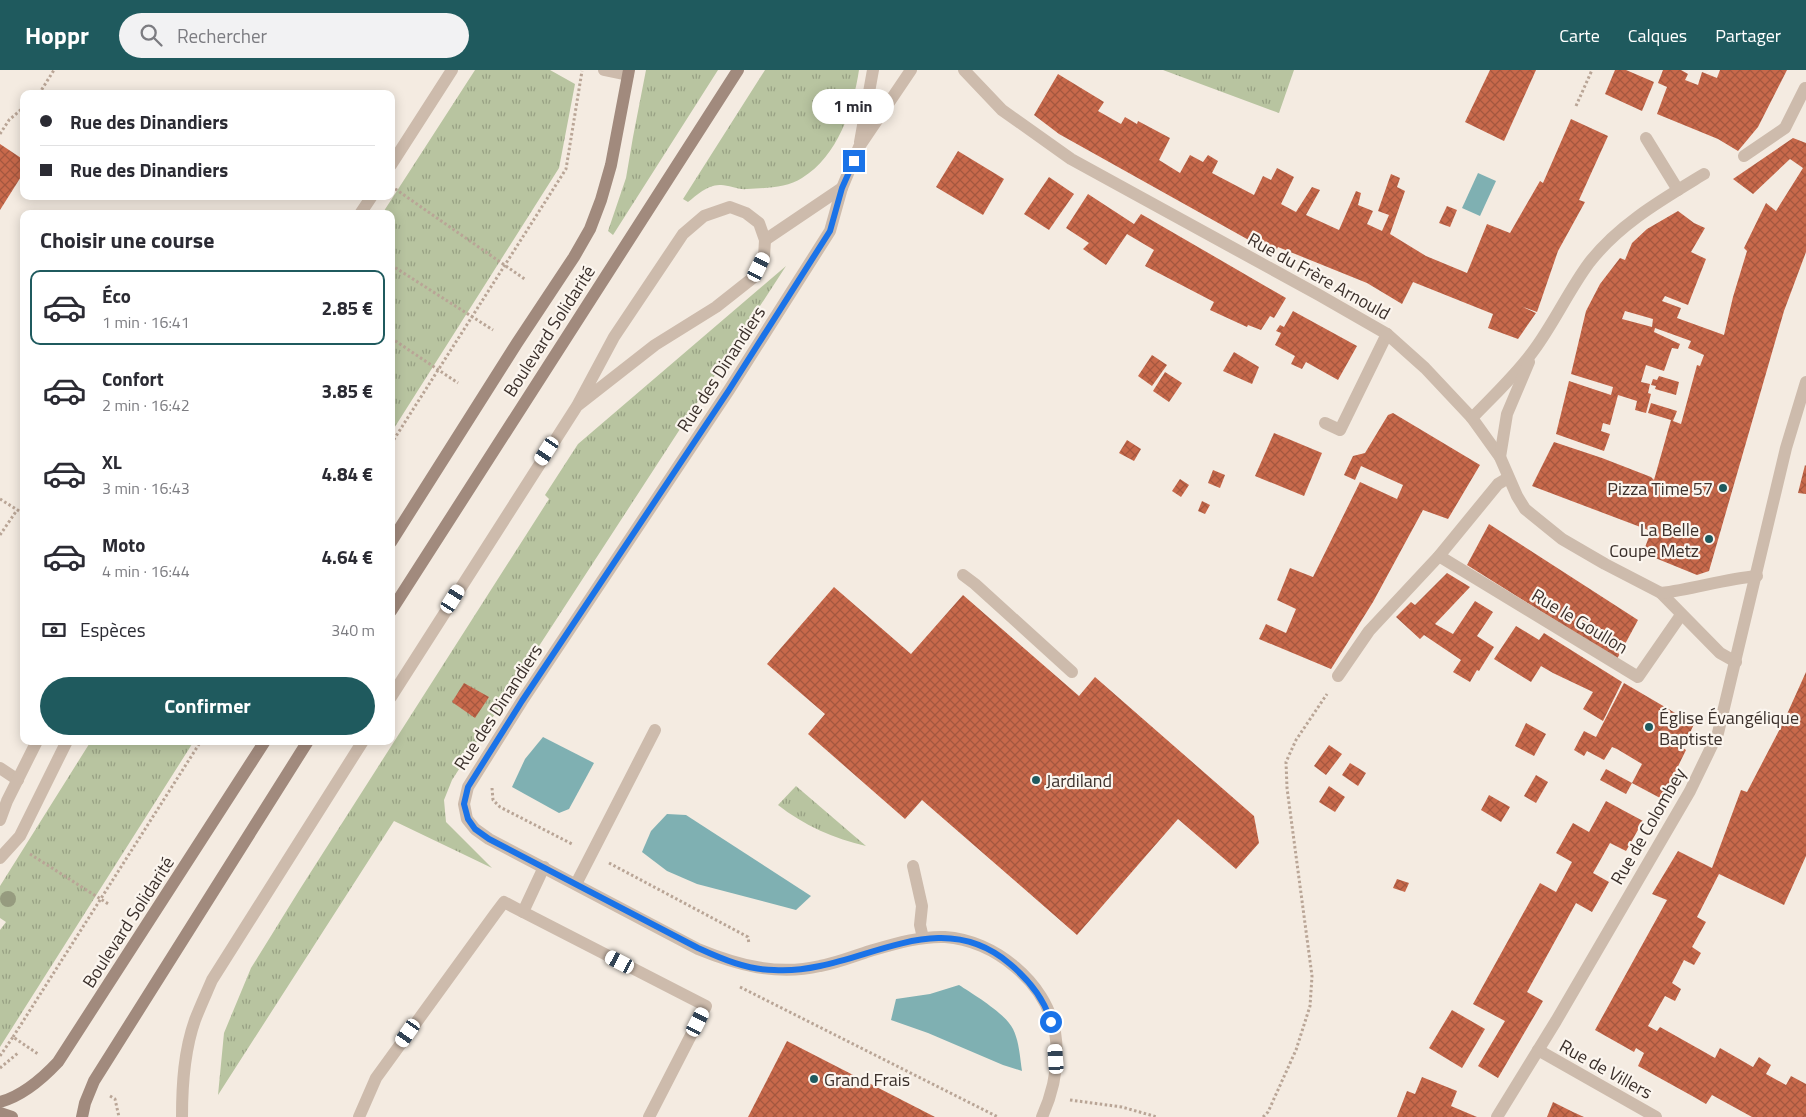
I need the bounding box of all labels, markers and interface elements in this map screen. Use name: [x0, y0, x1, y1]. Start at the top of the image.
search box: [119, 13, 469, 58]
text: Hoppr: [25, 17, 89, 53]
icon: search: [137, 21, 165, 49]
text: Rechercher: [177, 21, 267, 50]
text: Carte: [1559, 22, 1600, 49]
text: Calques: [1628, 22, 1687, 49]
text: Partager: [1715, 22, 1781, 49]
callout: 1 min: [813, 88, 895, 124]
text: 1 min: [834, 94, 872, 118]
text: Rue des Dinandiers: [70, 107, 228, 136]
route end: [843, 150, 865, 172]
text: Rue des Dinandiers: [70, 155, 228, 184]
text: Choisir une course: [40, 223, 214, 257]
street label: Rue du Frère Arnould: [1243, 226, 1395, 326]
car: [745, 250, 772, 284]
street label: Boulevard Solidarité: [496, 260, 602, 402]
text: Éco: [102, 281, 131, 310]
icon: car: [42, 285, 87, 330]
text: 2.85 €: [321, 293, 373, 322]
street label: Rue des Dinandiers: [670, 301, 772, 437]
text: 1 min · 16:41: [102, 310, 190, 334]
text: Confort: [102, 364, 164, 393]
icon: car: [42, 368, 87, 413]
text: 3.85 €: [321, 376, 373, 405]
text: 2 min · 16:42: [102, 393, 190, 417]
car: [532, 434, 561, 468]
text: XL: [102, 447, 122, 476]
icon: car: [42, 451, 87, 496]
text: 4.84 €: [321, 459, 373, 488]
place label: Pizza Time 57: [1607, 475, 1713, 502]
text: 3 min · 16:43: [102, 476, 190, 500]
marker: Pizza Time 57: [1717, 482, 1729, 494]
place label: La Belle Coupe Metz: [1609, 516, 1699, 564]
text: Moto: [102, 530, 145, 559]
marker: La Belle Coupe Metz: [1703, 533, 1715, 545]
icon: car: [42, 534, 87, 579]
text: 4.64 €: [321, 542, 373, 571]
text: 4 min · 16:44: [102, 559, 190, 583]
street label: Rue le Goullon: [1527, 581, 1633, 661]
car: [438, 582, 467, 616]
text: Espèces: [80, 615, 146, 644]
icon: cash: [40, 616, 68, 644]
text: 340 m: [331, 618, 375, 642]
street label: Rue des Dinandiers: [447, 639, 549, 775]
button: Confirmer: [40, 677, 375, 735]
place label: Église Évangélique Baptiste: [1659, 704, 1799, 752]
marker: Église Évangélique Baptiste: [1643, 721, 1655, 733]
street label: Rue de Colombey: [1604, 762, 1693, 890]
place label: Jardiland: [1046, 767, 1112, 794]
marker: Jardiland: [1030, 774, 1042, 786]
street label: Boulevard Solidarité: [75, 851, 181, 993]
car: [603, 949, 636, 975]
car: [684, 1005, 711, 1039]
route start: [1040, 1011, 1062, 1033]
car: [393, 1016, 422, 1050]
street label: Rue de Villers: [1555, 1032, 1657, 1106]
car: [1047, 1044, 1064, 1074]
place label: Grand Frais: [824, 1066, 910, 1093]
marker: Grand Frais: [808, 1073, 820, 1085]

